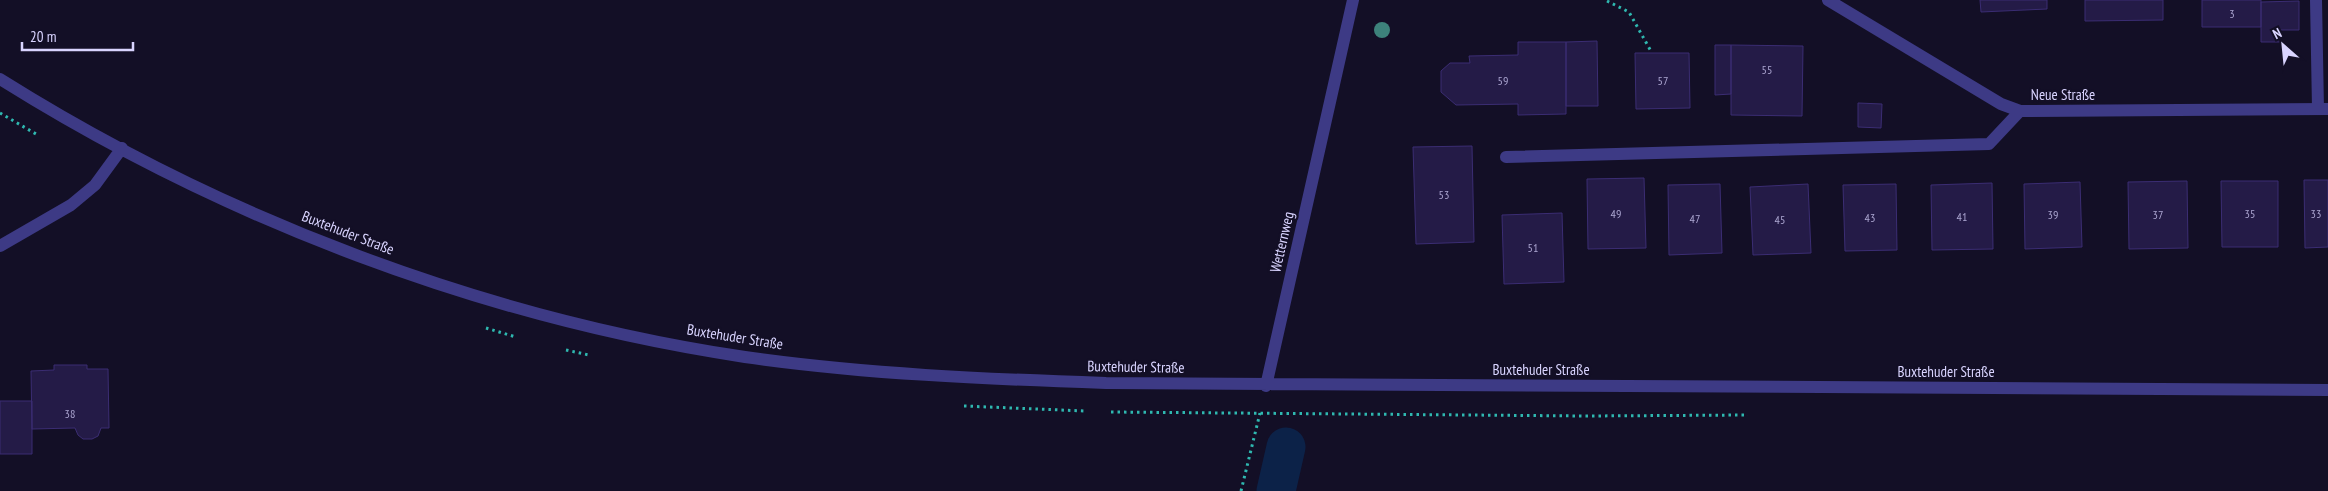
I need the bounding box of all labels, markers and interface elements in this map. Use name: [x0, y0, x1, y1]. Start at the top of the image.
house number: 3: [2229, 6, 2235, 21]
scale bar: [22, 20, 134, 52]
north arrow: [2258, 20, 2308, 70]
text: N: [2270, 24, 2285, 43]
text: 20 m: [30, 27, 56, 46]
house number: 55: [1762, 62, 1772, 77]
house number: 59: [1498, 73, 1508, 88]
house number: 57: [1658, 73, 1668, 88]
street label: Neue Straße: [2031, 85, 2095, 104]
house number: 53: [1439, 187, 1449, 202]
street label: Buxtehuder Straße: [299, 206, 397, 259]
house number: 49: [1611, 206, 1621, 221]
house number: 35: [2245, 206, 2255, 221]
house number: 33: [2311, 206, 2321, 221]
house number: 39: [2048, 207, 2058, 222]
house number: 37: [2153, 207, 2163, 222]
house number: 41: [1957, 209, 1967, 224]
street label: Wetternweg: [1265, 210, 1298, 274]
house number: 43: [1865, 210, 1875, 225]
house number: 47: [1690, 211, 1700, 226]
house number: 45: [1775, 212, 1785, 227]
house number: 51: [1528, 240, 1538, 255]
street label: Buxtehuder Straße: [686, 320, 785, 353]
street label: Buxtehuder Straße: [1087, 356, 1185, 377]
street label: Buxtehuder Straße: [1492, 360, 1590, 379]
street label: Buxtehuder Straße: [1897, 362, 1995, 381]
house number: 38: [65, 406, 75, 421]

